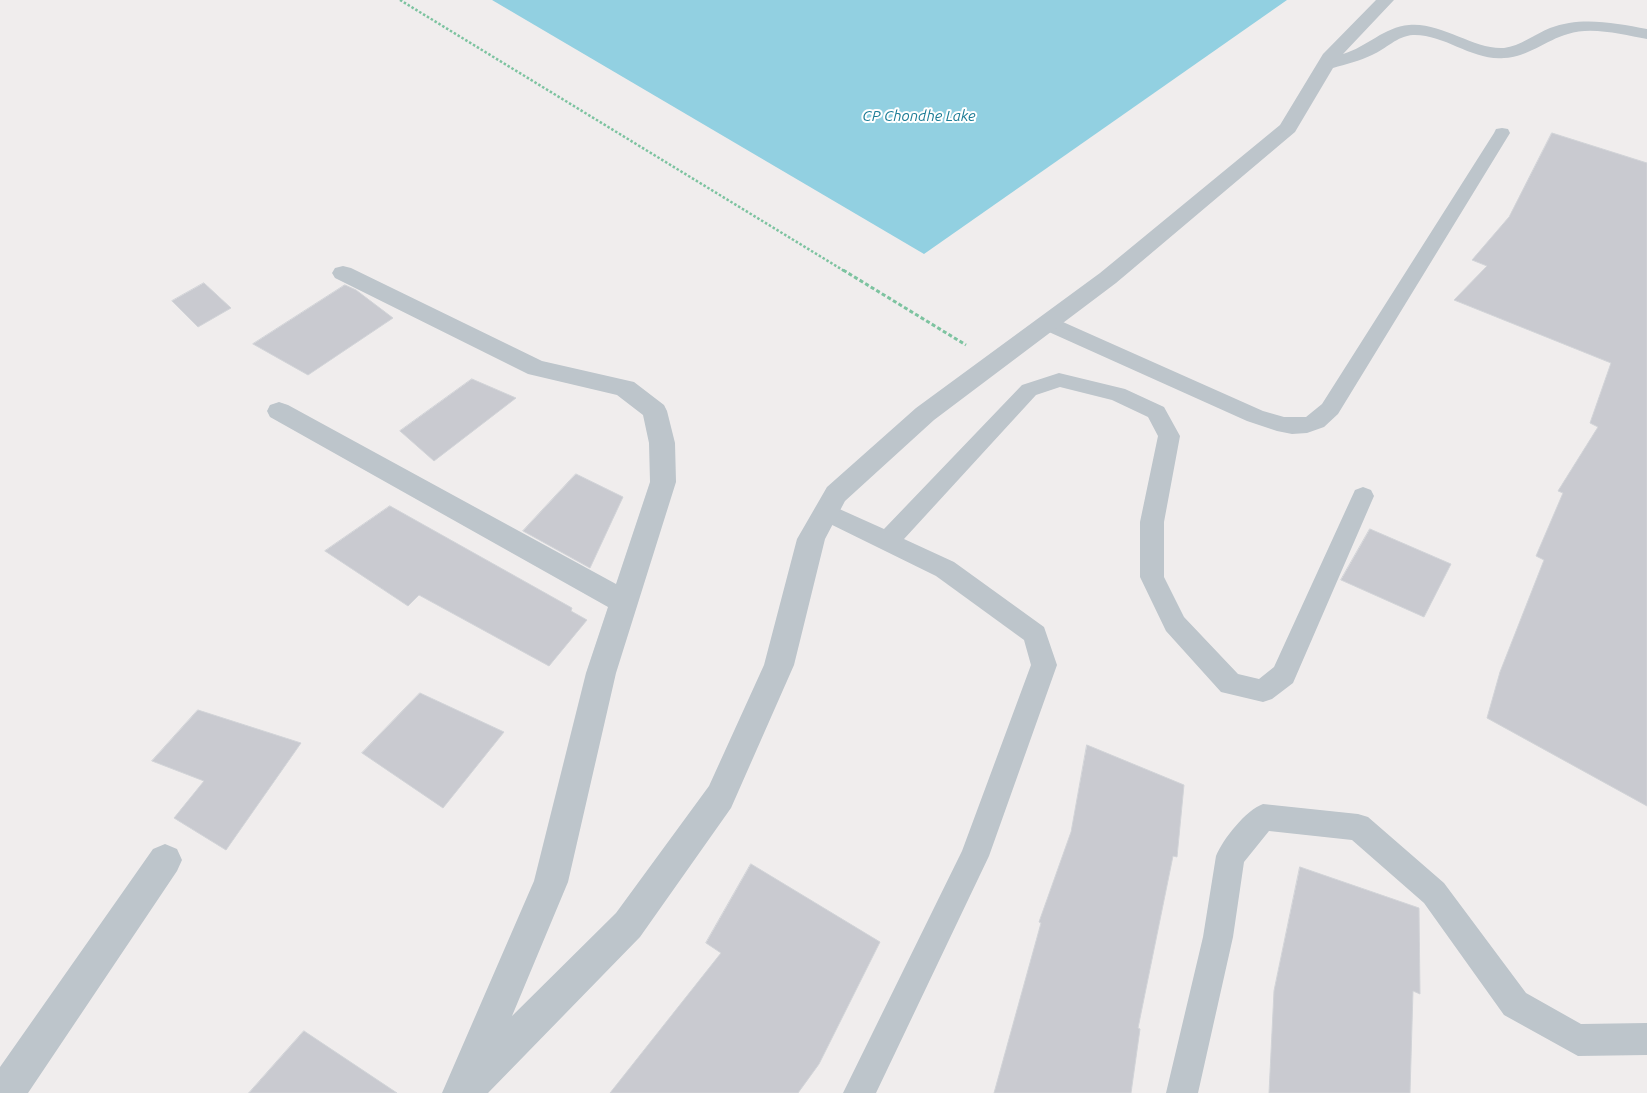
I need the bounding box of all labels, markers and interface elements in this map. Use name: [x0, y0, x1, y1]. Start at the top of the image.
water label: CP Chondhe Lake: [862, 107, 976, 125]

